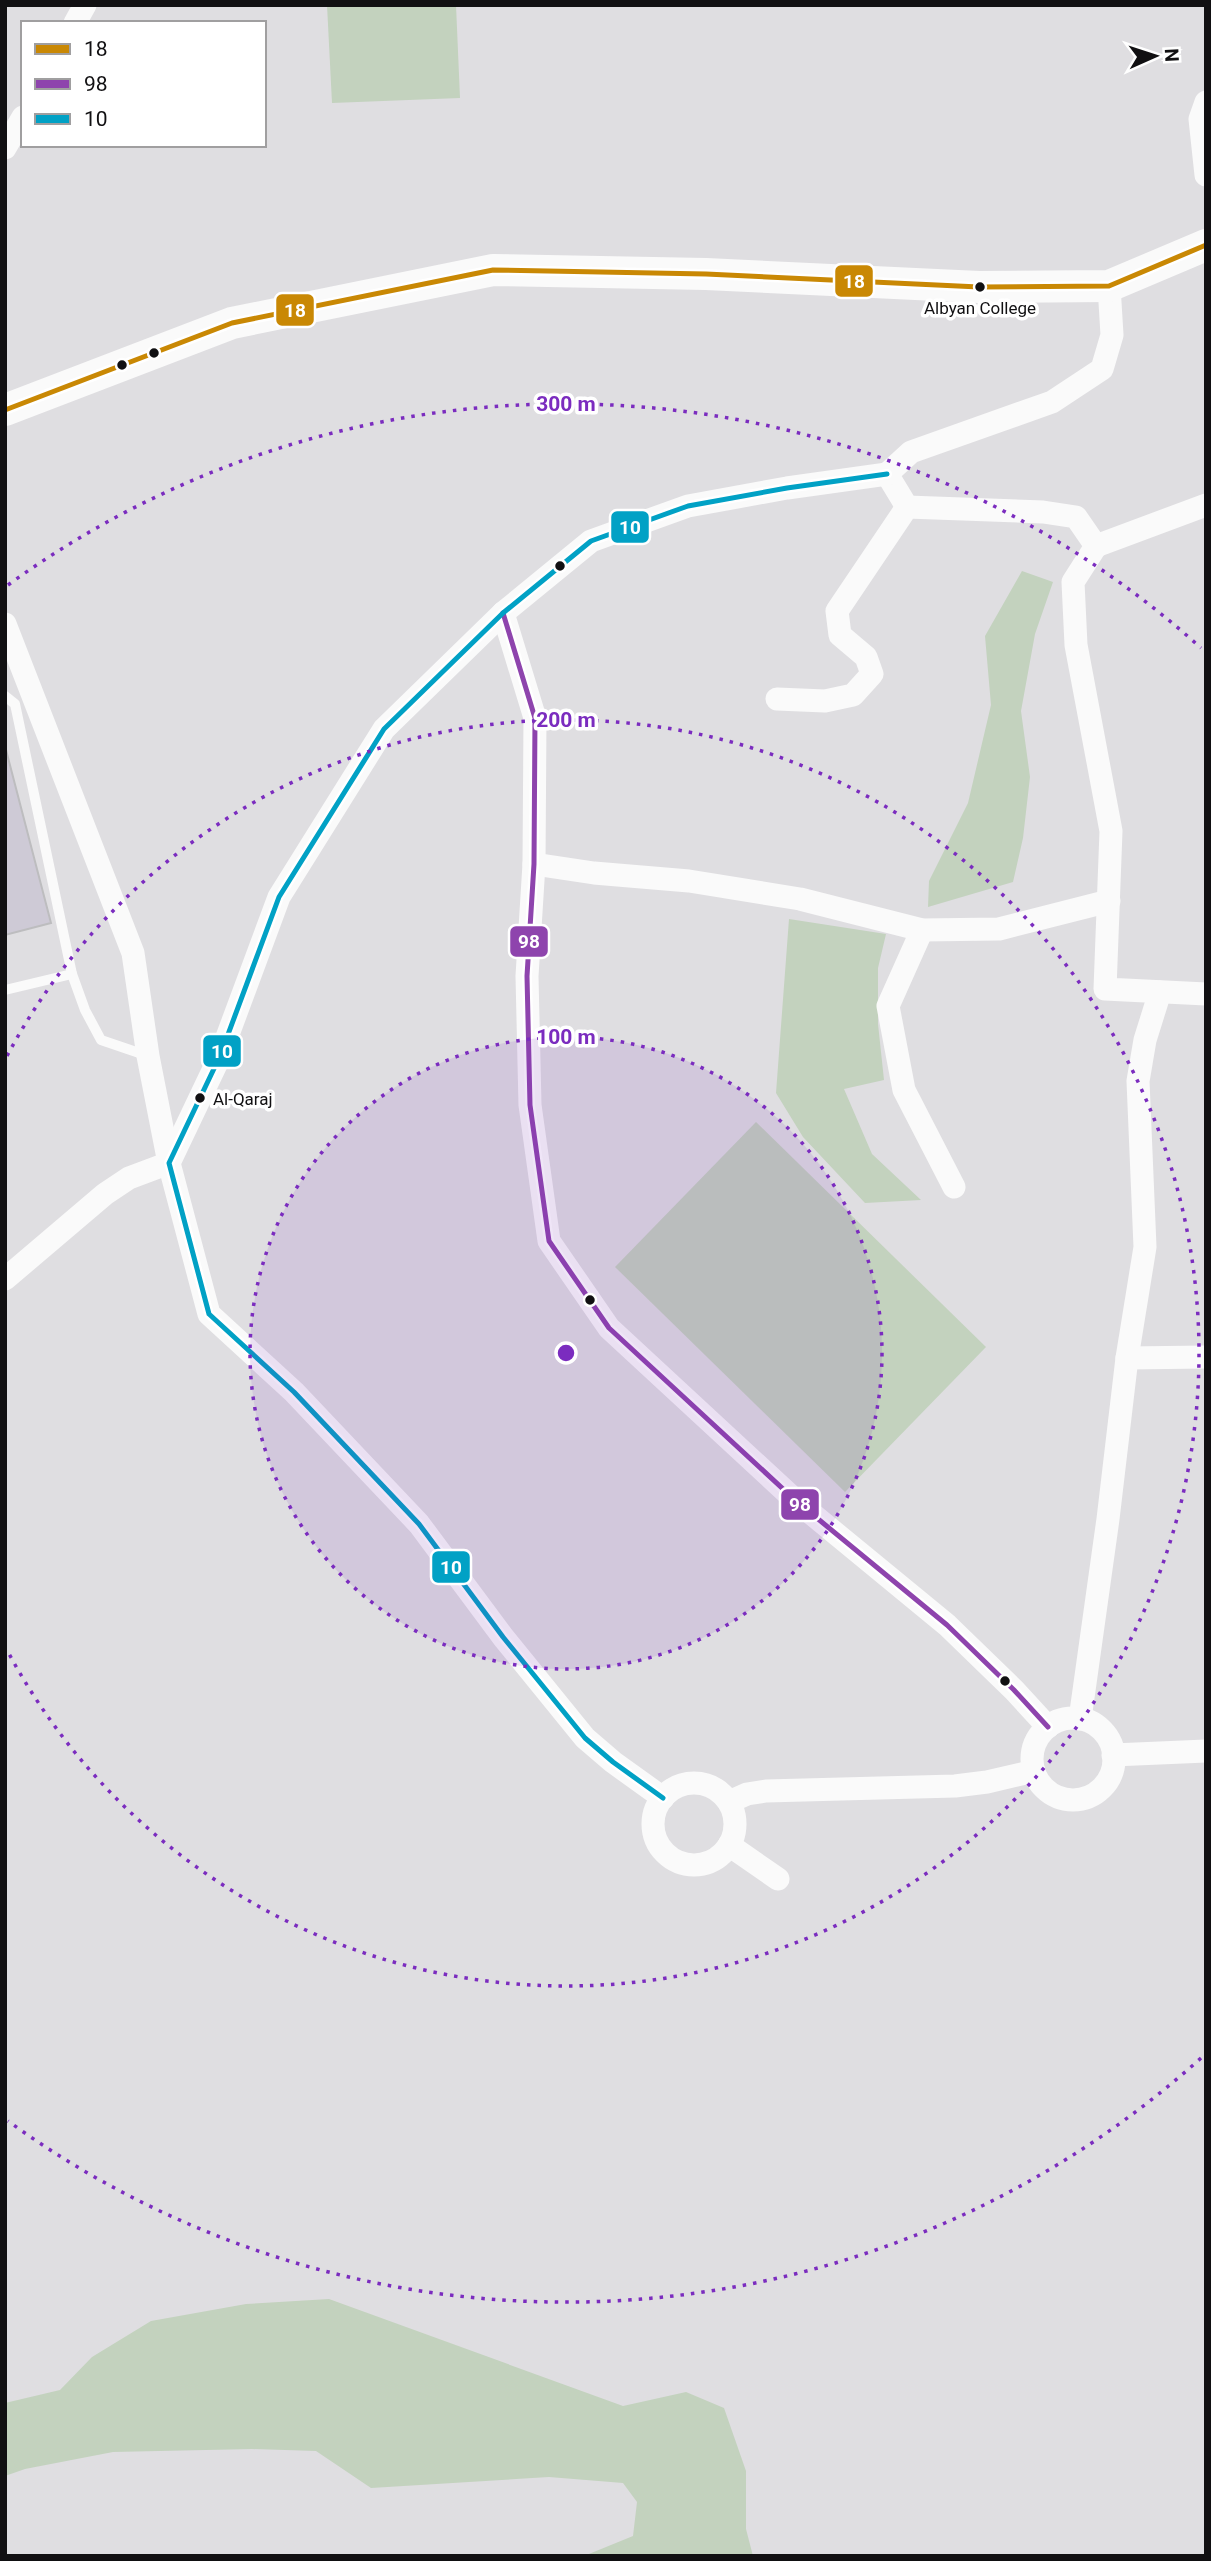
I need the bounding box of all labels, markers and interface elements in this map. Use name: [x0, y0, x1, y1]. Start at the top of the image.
legend: [21, 21, 266, 147]
north arrow: [1120, 21, 1190, 91]
text: 18: [84, 37, 108, 61]
text: N: [1160, 48, 1183, 62]
text: 98: [84, 72, 108, 96]
text: 10: [84, 107, 108, 131]
line badge: 18: [834, 264, 874, 298]
text: 18: [843, 270, 865, 293]
marker: Albyan College: [973, 280, 987, 294]
line badge: 18: [275, 293, 315, 327]
place label: Albyan College: [924, 298, 1036, 318]
text: 18: [284, 299, 306, 322]
unlabelled marker: [147, 346, 161, 360]
unlabelled marker: [115, 358, 129, 372]
text: 300 m: [536, 392, 596, 416]
line badge: 10: [610, 510, 650, 544]
text: 10: [619, 516, 641, 539]
unlabelled marker: [553, 559, 567, 573]
text: 200 m: [536, 708, 596, 732]
line badge: 98: [509, 925, 549, 958]
text: 98: [518, 930, 540, 953]
text: 100 m: [536, 1025, 596, 1049]
line badge: 10: [202, 1034, 242, 1068]
text: 10: [211, 1040, 233, 1063]
place label: Al-Qaraj: [213, 1089, 273, 1109]
marker: Al-Qaraj: [193, 1091, 207, 1105]
unlabelled marker: [583, 1293, 597, 1307]
centre of rings: [554, 1341, 578, 1365]
line badge: 98: [780, 1488, 820, 1521]
text: 98: [789, 1493, 811, 1516]
line badge: 10: [431, 1550, 471, 1584]
text: 10: [440, 1556, 462, 1579]
unlabelled marker: [998, 1674, 1012, 1688]

